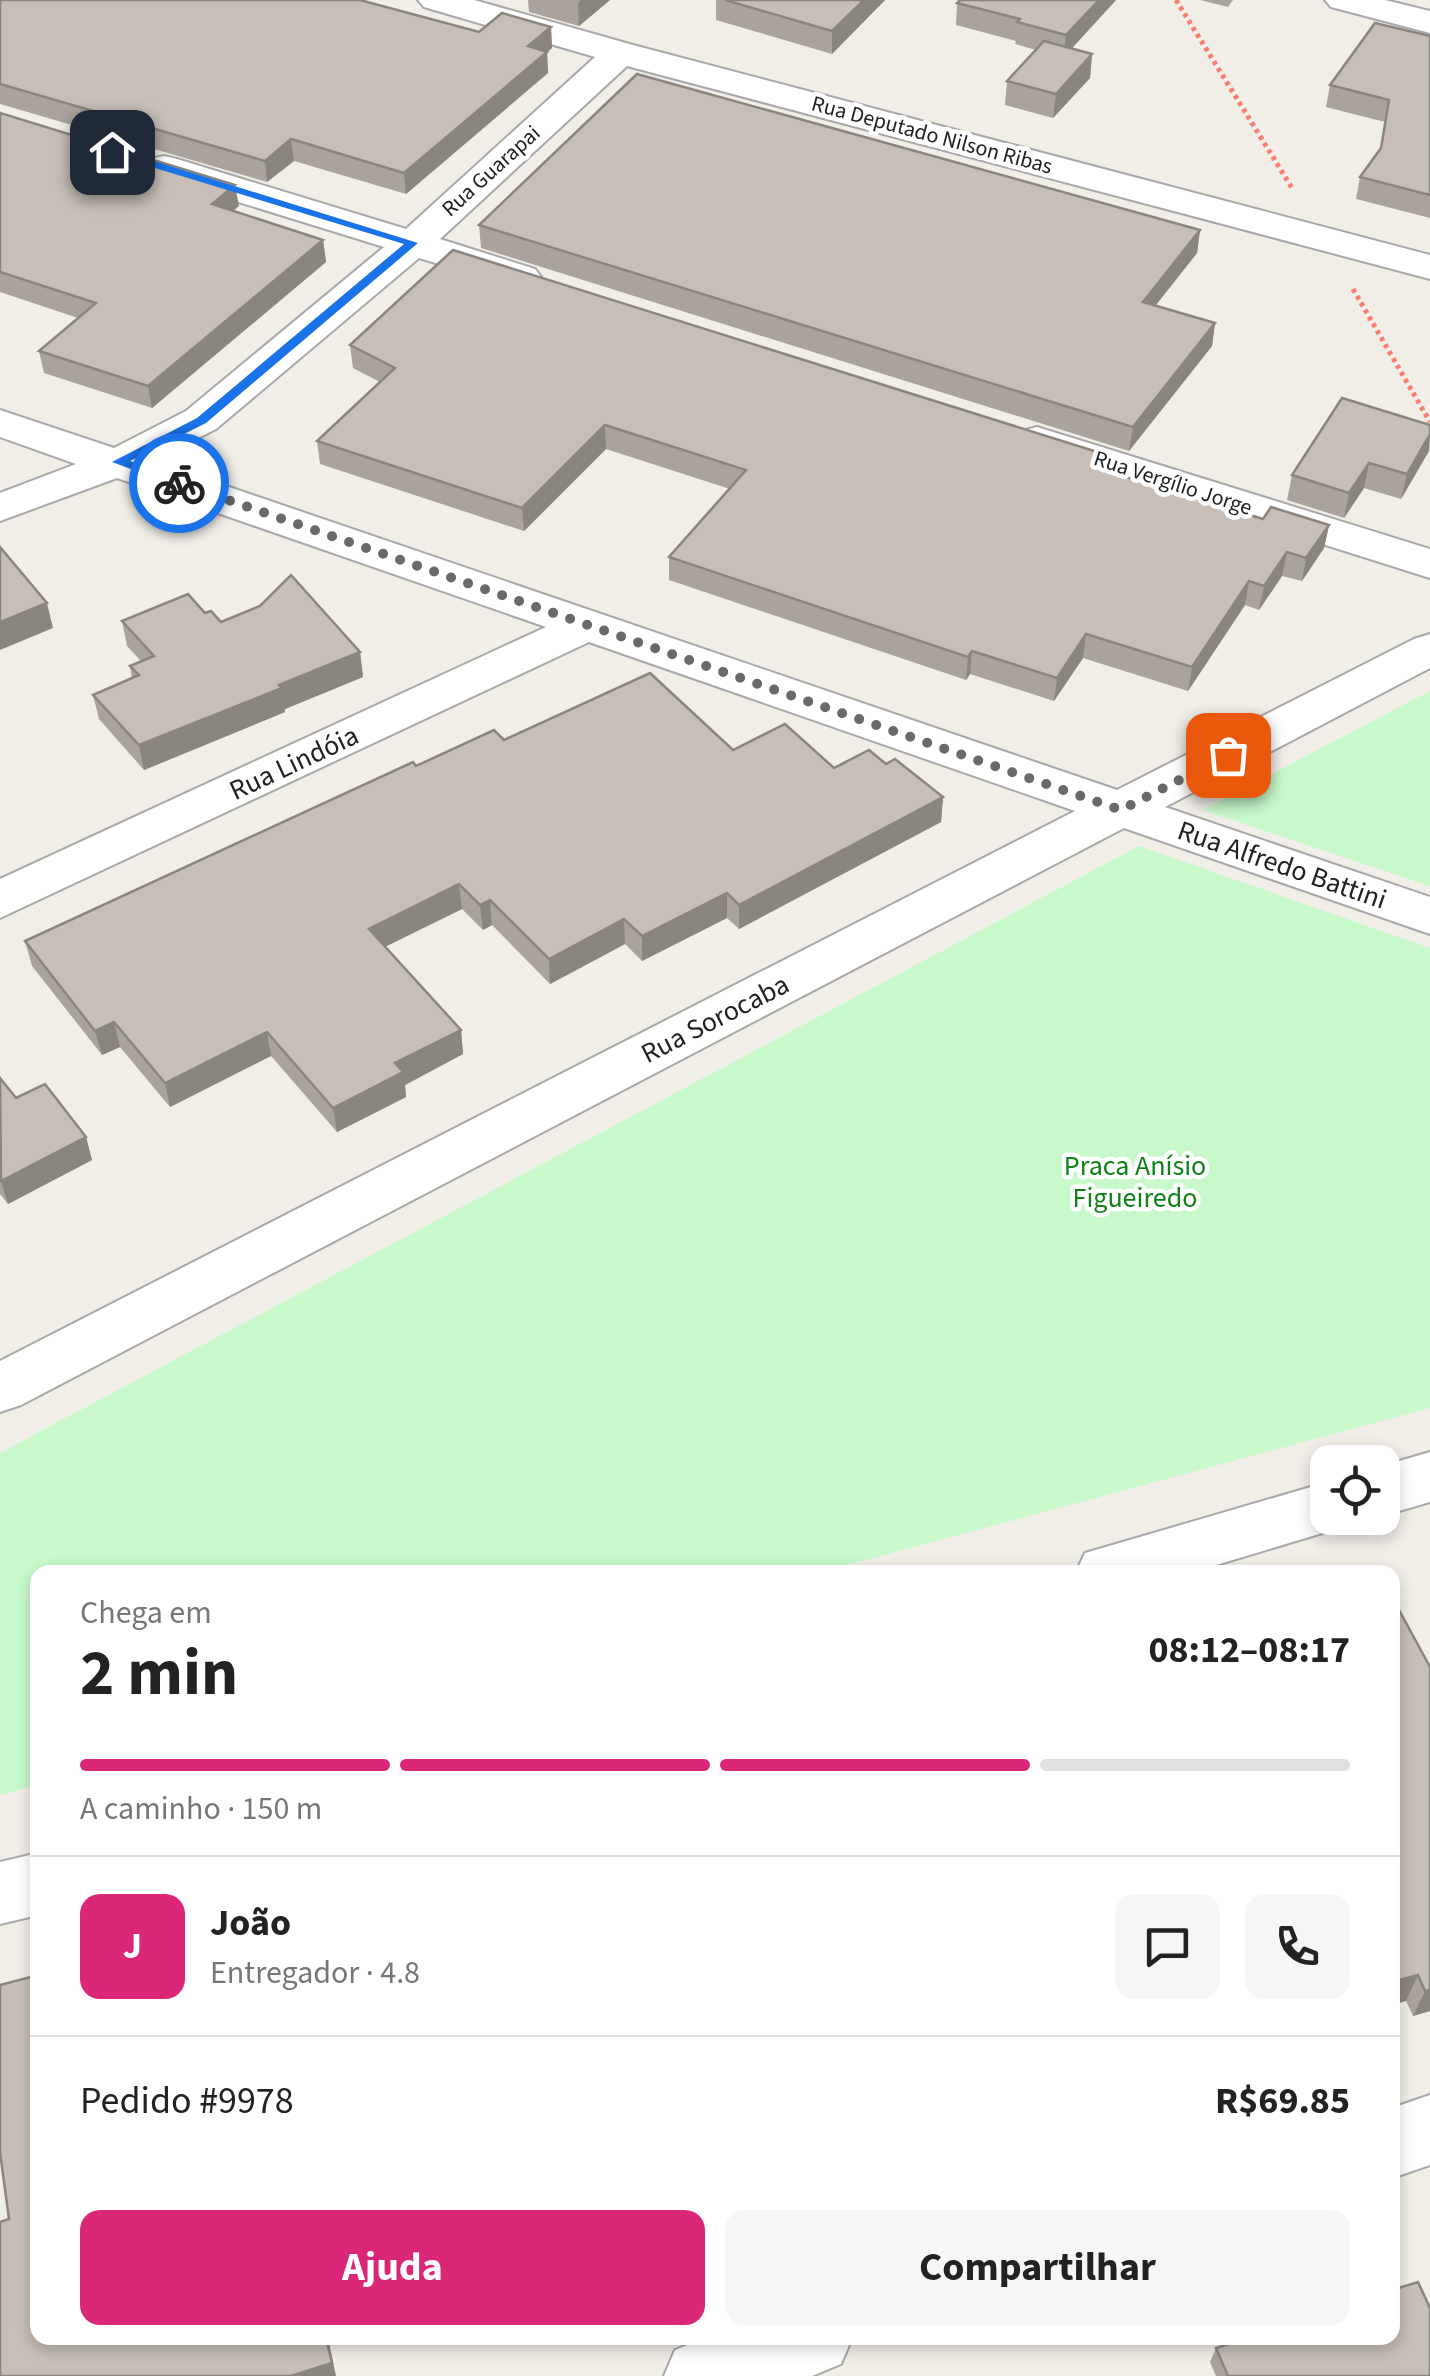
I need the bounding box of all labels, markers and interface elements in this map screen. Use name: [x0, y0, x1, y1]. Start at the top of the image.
street label: Rua Deputado Nilson Ribas: [808, 87, 1056, 183]
pin: [70, 110, 155, 195]
street label: Rua Guarapai: [435, 118, 547, 224]
icon: home: [85, 125, 140, 180]
courier: [129, 433, 229, 533]
street label: Rua Vergílio Jorge: [1090, 442, 1256, 524]
icon: bike: [152, 456, 207, 511]
pin: [1186, 713, 1271, 798]
street label: Rua Lindóia: [223, 716, 365, 810]
icon: bag: [1201, 728, 1256, 783]
street label: Rua Alfredo Battini: [1172, 810, 1392, 920]
street label: Rua Sorocaba: [634, 965, 796, 1073]
park label: Praca Anísio Figueiredo: [1064, 1146, 1206, 1218]
map controls: [1310, 1445, 1400, 1535]
button: locate: [1310, 1445, 1400, 1535]
text: Chega em: [80, 1590, 212, 1636]
text: 08:12–08:17: [1148, 1623, 1350, 1677]
text: 2 min: [80, 1627, 238, 1720]
text: A caminho · 150 m: [80, 1786, 322, 1832]
button: chat: [1115, 1894, 1220, 1999]
button: phone: [1245, 1894, 1350, 1999]
text: João: [210, 1896, 291, 1950]
text: J: [123, 1919, 142, 1973]
text: Entregador · 4.8: [210, 1950, 420, 1996]
text: Pedido #9978: [80, 2074, 294, 2128]
text: R$69.85: [1215, 2074, 1350, 2128]
button: Ajuda: [80, 2210, 705, 2325]
button: Compartilhar: [725, 2210, 1350, 2325]

